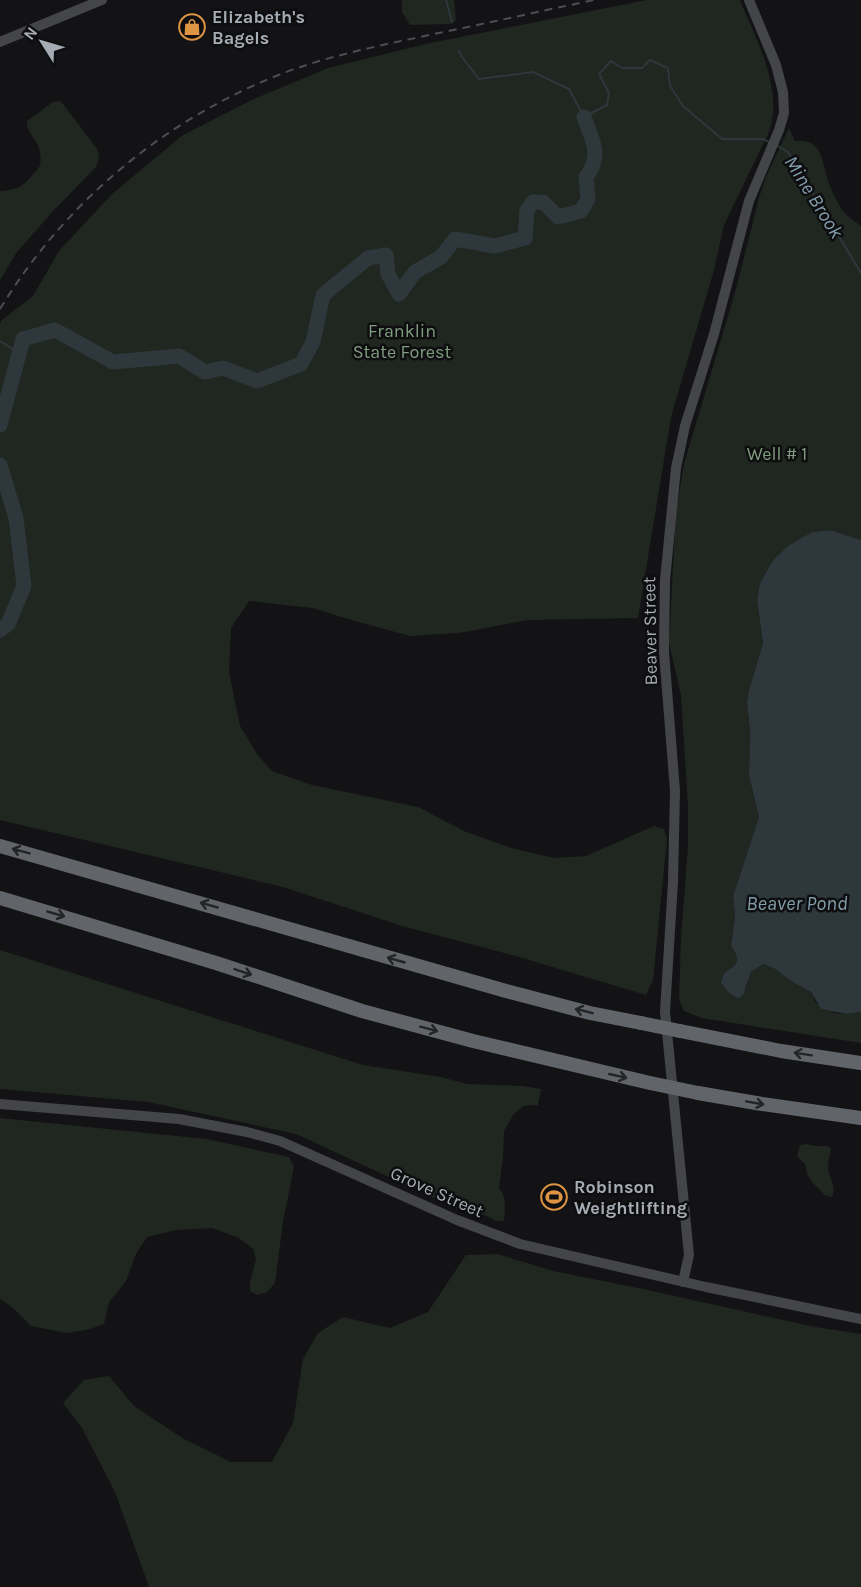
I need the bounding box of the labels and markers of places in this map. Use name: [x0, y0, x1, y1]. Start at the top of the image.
place label: Elizabeth's Bagels: [212, 6, 305, 49]
shop icon: Elizabeth's Bagels: [177, 12, 207, 42]
place label: Robinson Weightlifting: [574, 1176, 688, 1219]
sports icon: Robinson Weightlifting: [539, 1182, 569, 1212]

